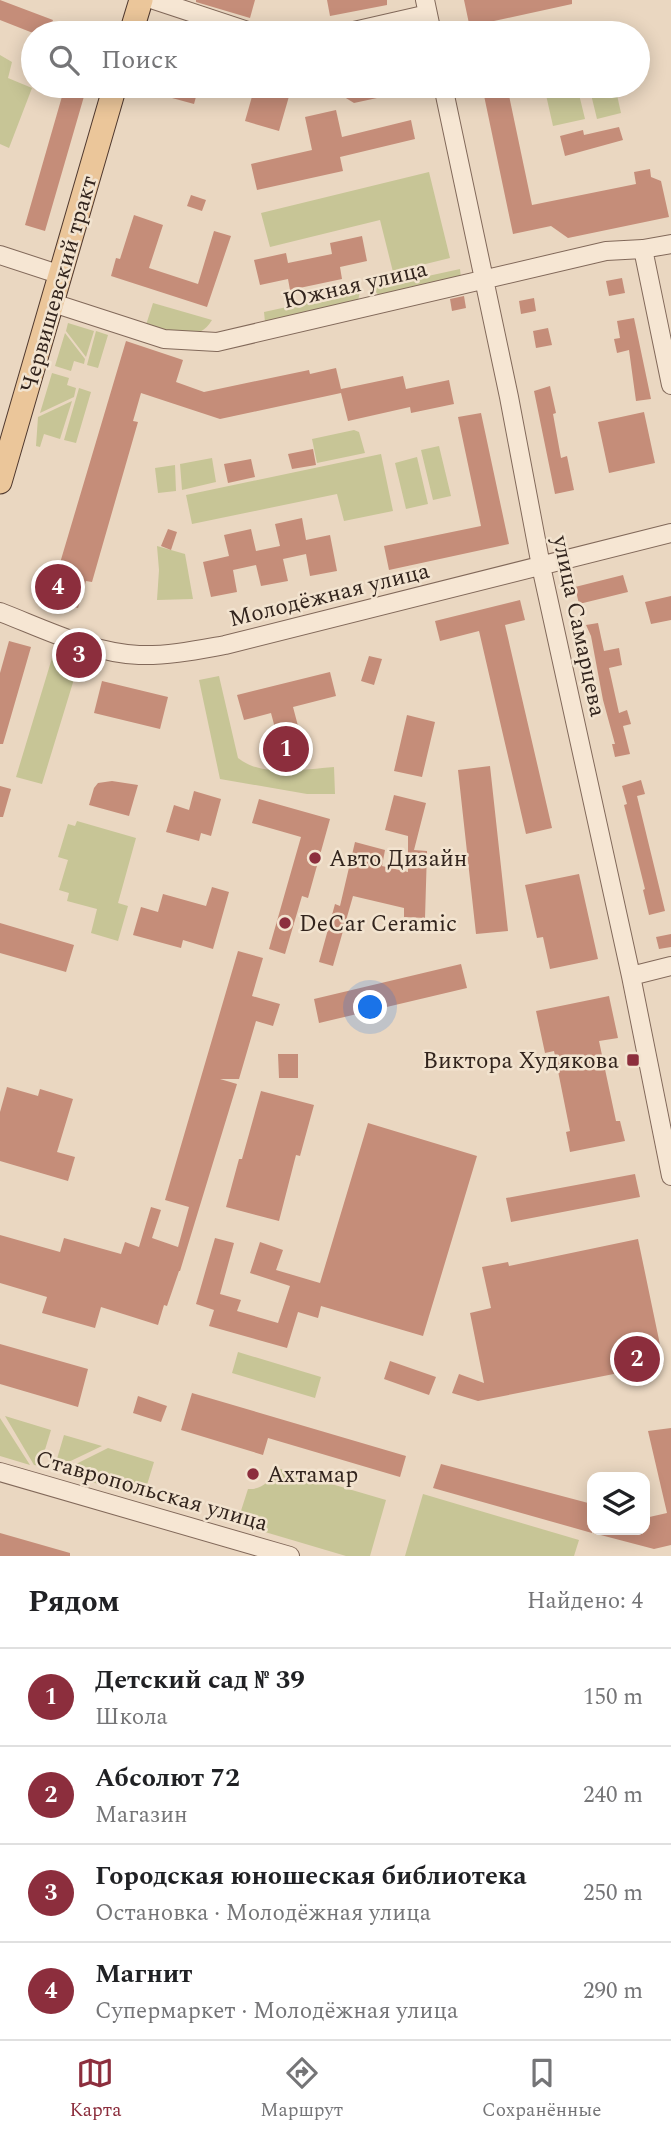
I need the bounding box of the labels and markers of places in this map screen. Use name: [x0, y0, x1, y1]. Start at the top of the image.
pin: 4: [35, 561, 81, 613]
pin: 3: [56, 629, 102, 681]
pin: 1: [263, 723, 309, 775]
place label: Авто Дизайн: [329, 842, 467, 877]
marker: Авто Дизайн: [307, 850, 323, 866]
place label: DeCar Ceramic: [299, 907, 457, 942]
marker: DeCar Ceramic: [277, 915, 293, 931]
place label: Виктора Худякова: [423, 1044, 619, 1079]
marker: Виктора Худякова: [625, 1052, 641, 1068]
pin: 2: [614, 1333, 660, 1385]
place label: Ахтамар: [267, 1458, 358, 1493]
marker: Ахтамар: [245, 1466, 261, 1482]

